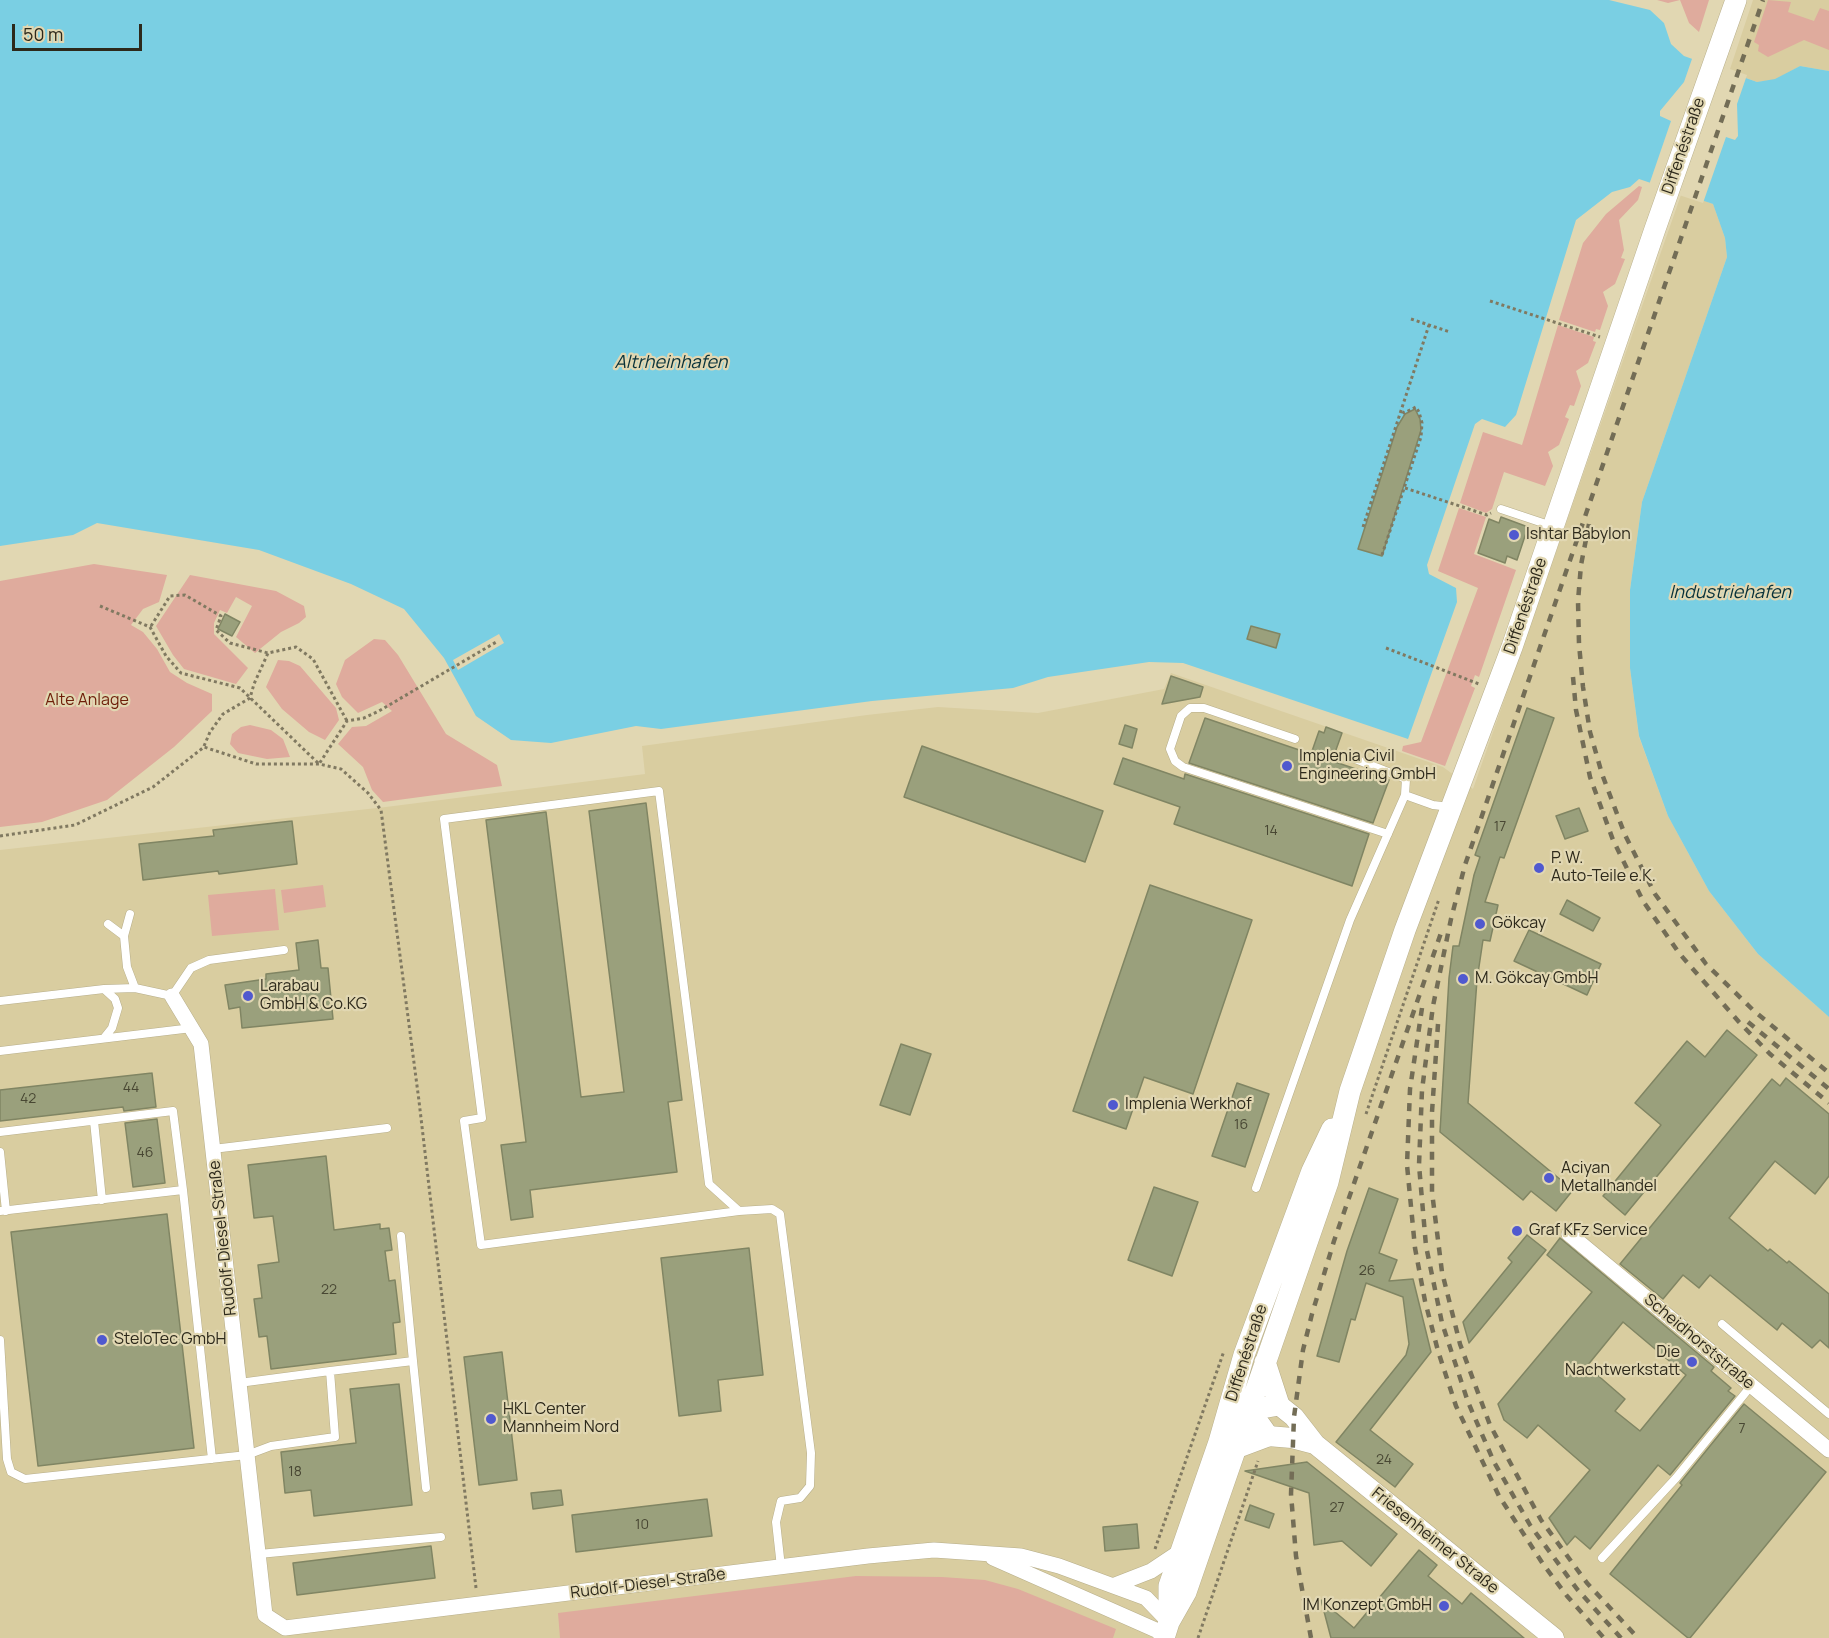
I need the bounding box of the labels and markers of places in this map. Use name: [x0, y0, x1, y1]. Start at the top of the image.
place label: Ishtar Babylon: [1526, 525, 1631, 545]
marker: Ishtar Babylon: [1507, 528, 1521, 542]
place label: Implenia Civil Engineering GmbH: [1299, 747, 1436, 785]
marker: Implenia Civil Engineering GmbH: [1280, 759, 1294, 773]
place label: P. W. Auto-Teile e.K.: [1551, 849, 1656, 887]
marker: P. W. Auto-Teile e.K.: [1532, 861, 1546, 875]
place label: Gökcay: [1492, 914, 1546, 934]
marker: Gökcay: [1473, 917, 1487, 931]
place label: M. Gökcay GmbH: [1475, 969, 1598, 989]
marker: M. Gökcay GmbH: [1456, 972, 1470, 986]
place label: Larabau GmbH & Co.KG: [260, 977, 367, 1015]
marker: Larabau GmbH & Co.KG: [241, 989, 255, 1003]
place label: Implenia Werkhof: [1125, 1095, 1252, 1115]
marker: Implenia Werkhof: [1106, 1098, 1120, 1112]
place label: Aciyan Metallhandel: [1561, 1159, 1657, 1197]
marker: Aciyan Metallhandel: [1542, 1171, 1556, 1185]
place label: Graf KFz Service: [1529, 1221, 1648, 1241]
marker: Graf KFz Service: [1510, 1224, 1524, 1238]
place label: SteloTec GmbH: [114, 1330, 226, 1350]
marker: SteloTec GmbH: [95, 1333, 109, 1347]
place label: Die Nachtwerkstatt: [1565, 1343, 1680, 1381]
marker: Die Nachtwerkstatt: [1685, 1355, 1699, 1369]
place label: HKL Center Mannheim Nord: [503, 1400, 619, 1438]
marker: HKL Center Mannheim Nord: [484, 1412, 498, 1426]
place label: IM Konzept GmbH: [1302, 1596, 1432, 1616]
marker: IM Konzept GmbH: [1437, 1599, 1451, 1613]

